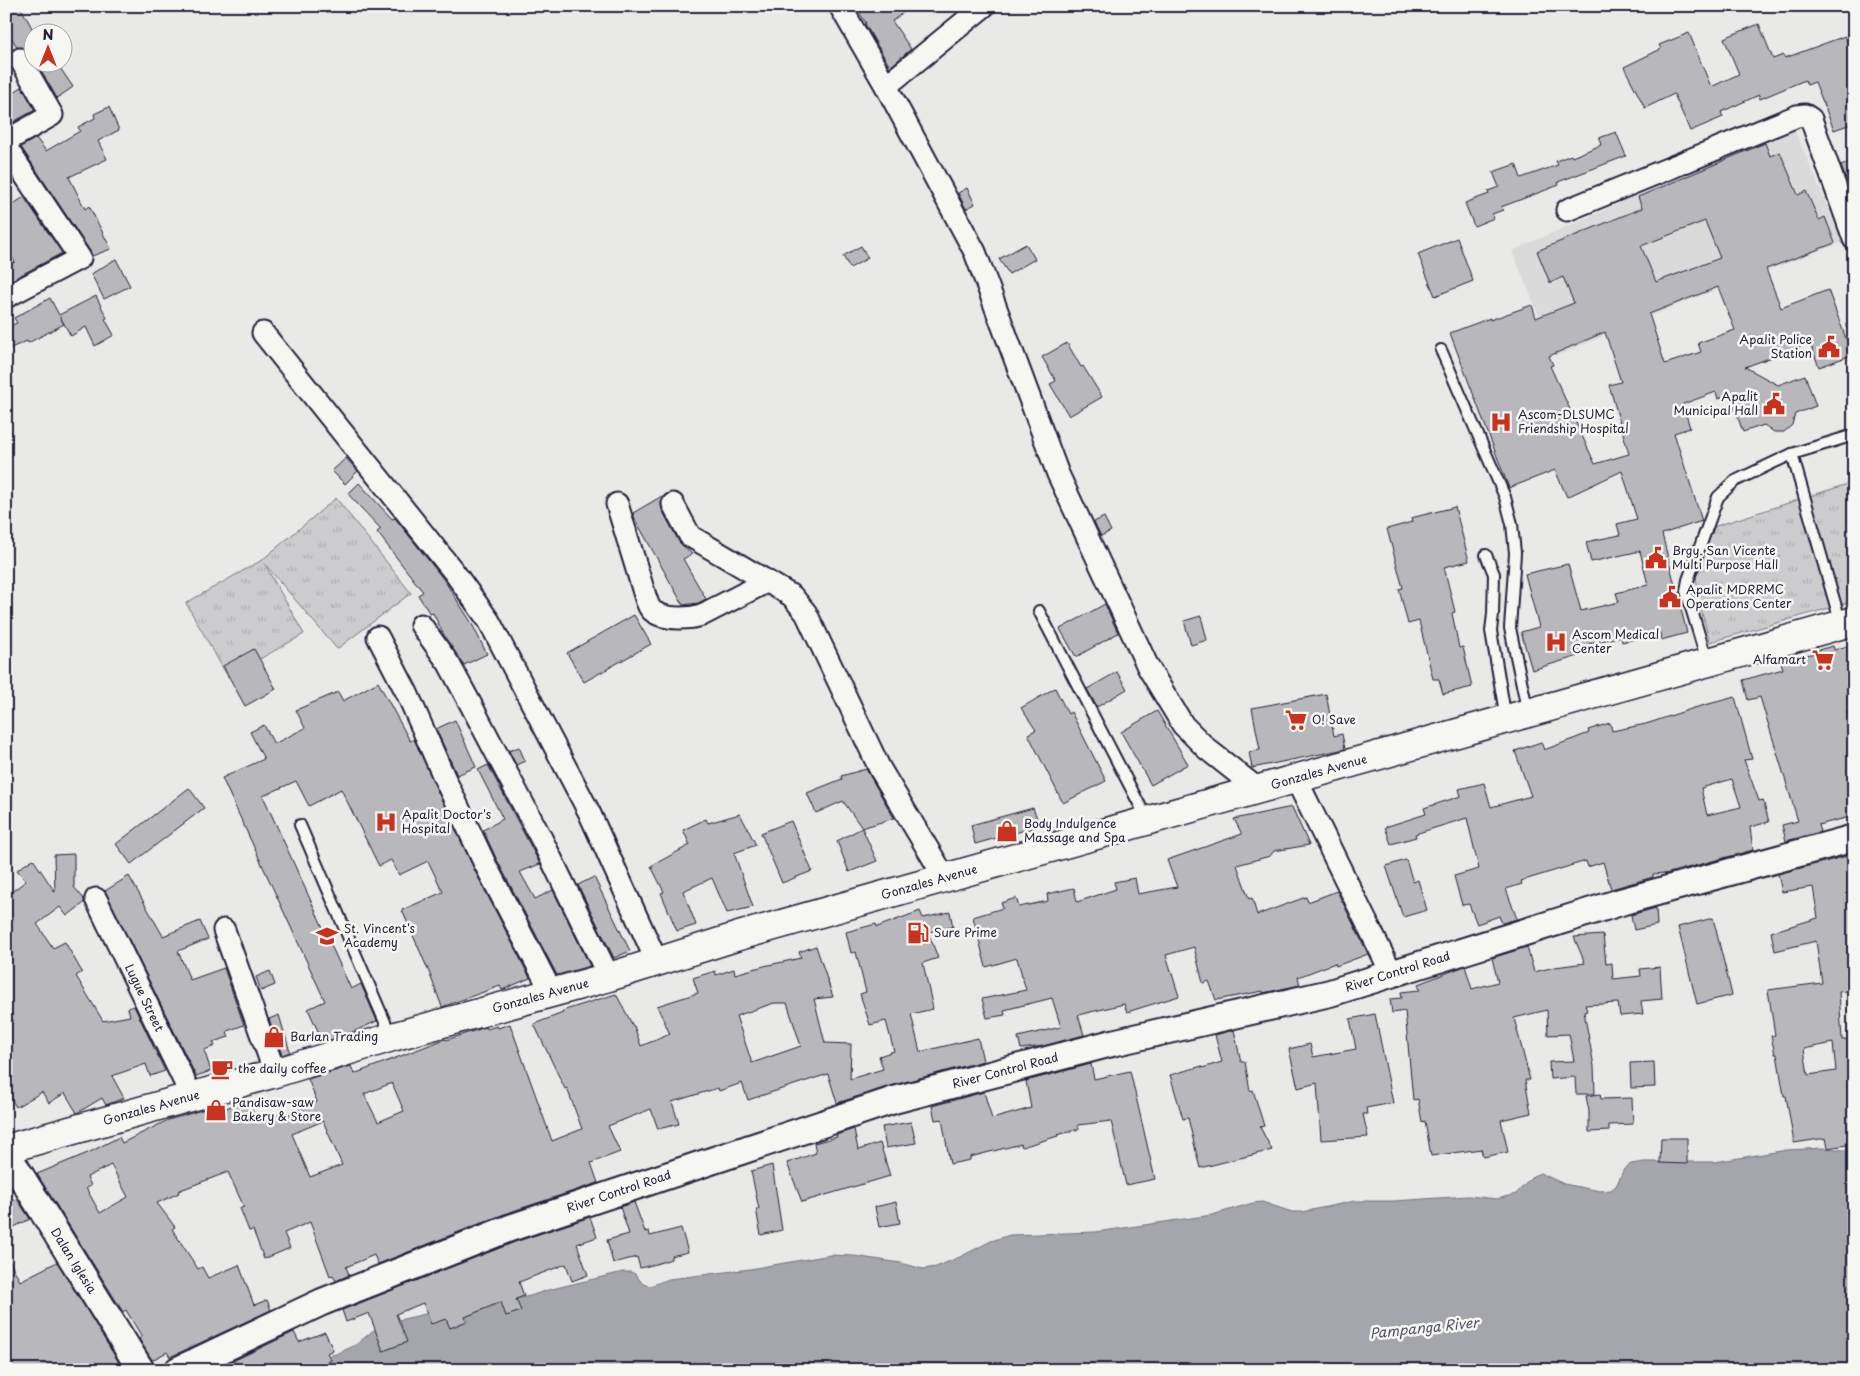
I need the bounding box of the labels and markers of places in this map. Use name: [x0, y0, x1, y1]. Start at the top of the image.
place label: Apalit Police Station: [1739, 330, 1812, 362]
public building icon: Apalit Police Station: [1816, 334, 1842, 360]
place label: Apalit Municipal Hall: [1673, 387, 1758, 419]
public building icon: Apalit Municipal Hall: [1761, 391, 1787, 417]
place label: Ascom-DLSUMC Friendship Hospital: [1518, 405, 1629, 437]
hospital icon: Ascom-DLSUMC Friendship Hospital: [1488, 409, 1514, 435]
place label: Brgy. San Vicente Multi Purpose Hall: [1672, 541, 1778, 573]
public building icon: Brgy. San Vicente Multi Purpose Hall: [1643, 545, 1669, 571]
place label: Apalit MDRRMC Operations Center: [1686, 580, 1792, 612]
public building icon: Apalit MDRRMC Operations Center: [1657, 584, 1683, 610]
place label: Ascom Medical Center: [1572, 625, 1659, 657]
hospital icon: Ascom Medical Center: [1543, 629, 1569, 655]
supermarket icon: Alfamart: [1810, 647, 1836, 673]
place label: Alfamart: [1753, 650, 1806, 668]
supermarket icon: O! Save: [1283, 707, 1309, 733]
place label: O! Save: [1312, 710, 1356, 728]
place label: Apalit Doctor's Hospital: [402, 805, 492, 837]
hospital icon: Apalit Doctor's Hospital: [373, 809, 399, 835]
place label: Body Indulgence Massage and Spa: [1024, 814, 1126, 846]
shop icon: Body Indulgence Massage and Spa: [994, 818, 1020, 844]
place label: St. Vincent's Academy: [344, 919, 416, 951]
fuel station icon: Sure Prime: [905, 920, 931, 946]
school or university icon: St. Vincent's Academy: [314, 923, 340, 949]
place label: Sure Prime: [934, 923, 997, 941]
shop icon: Barlan Trading: [261, 1024, 287, 1050]
place label: Barlan Trading: [290, 1027, 378, 1045]
cafe icon: the daily coffee: [209, 1056, 235, 1082]
place label: the daily coffee: [238, 1059, 327, 1077]
place label: Pandisaw-saw Bakery & Store: [232, 1093, 321, 1125]
shop icon: Pandisaw-saw Bakery & Store: [203, 1097, 229, 1123]

